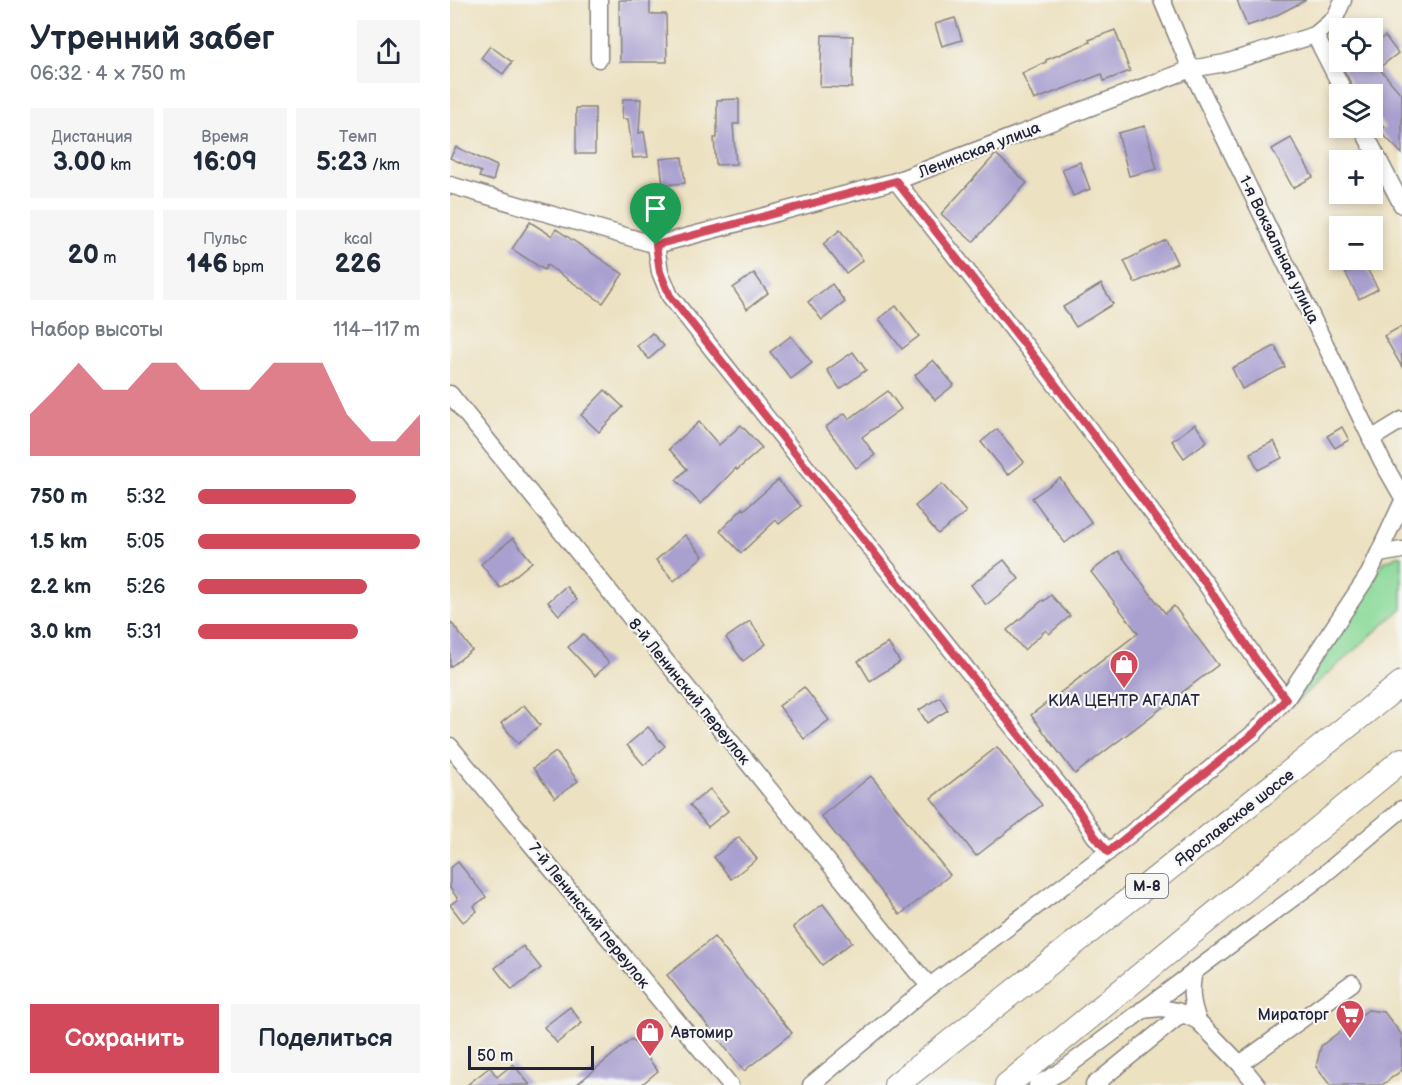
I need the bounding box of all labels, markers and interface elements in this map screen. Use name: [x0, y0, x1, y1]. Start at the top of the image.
map controls: [1329, 18, 1383, 270]
button: locate: [1329, 18, 1383, 72]
text: Утренний забег: [30, 19, 275, 59]
button: share: [357, 20, 420, 83]
text: 06:32 · 4 × 750 m: [30, 62, 186, 86]
button: layers: [1329, 84, 1383, 138]
street label: Ленинская улица: [915, 118, 1044, 183]
text: Дистанция: [52, 128, 132, 147]
text: Время: [201, 128, 249, 147]
text: Темп: [339, 128, 377, 147]
text: 3.00: [53, 147, 106, 178]
text: 16:09: [193, 147, 257, 178]
text: 5:23: [316, 147, 367, 178]
button: +: [1329, 150, 1383, 204]
text: km: [106, 156, 131, 175]
text: /km: [367, 156, 400, 175]
street label: 1-я Вокзальная улица: [1235, 173, 1323, 327]
pin: [630, 183, 681, 245]
icon: arrive: [639, 192, 672, 225]
button: −: [1329, 216, 1383, 270]
text: Пульс: [203, 230, 247, 249]
text: kcal: [344, 230, 372, 249]
text: 20: [68, 240, 99, 271]
text: m: [99, 249, 116, 268]
text: 146: [186, 249, 228, 280]
text: 226: [335, 249, 381, 280]
text: bpm: [228, 258, 264, 277]
text: Набор высоты: [30, 318, 163, 342]
text: 114–117 m: [333, 318, 420, 342]
text: 750 m: [30, 485, 88, 509]
text: 5:32: [126, 485, 166, 509]
text: 1.5 km: [30, 530, 87, 554]
text: 5:05: [126, 530, 165, 554]
text: 2.2 km: [30, 575, 91, 599]
text: 5:26: [126, 575, 166, 599]
street label: 8-й Ленинский переулок: [624, 615, 754, 769]
text: 3.0 km: [30, 620, 91, 644]
text: 5:31: [126, 620, 162, 644]
shop icon: КИА ЦЕНТР АГАЛАТ: [1108, 648, 1140, 690]
place label: КИА ЦЕНТР АГАЛАТ: [1048, 692, 1201, 711]
street label: Ярославское шоссе: [1171, 766, 1299, 871]
street label: 7-й Ленинский переулок: [524, 839, 654, 993]
road number: М-8: [1126, 874, 1168, 898]
supermarket icon: Мираторг: [1334, 998, 1366, 1040]
button: Сохранить: [30, 1004, 219, 1073]
button: Поделиться: [231, 1004, 420, 1073]
place label: Мираторг: [1257, 1006, 1329, 1025]
shop icon: Автомир: [634, 1016, 666, 1058]
place label: Автомир: [670, 1024, 733, 1043]
scale bar: [468, 1043, 594, 1070]
text: 50 m: [477, 1047, 513, 1066]

